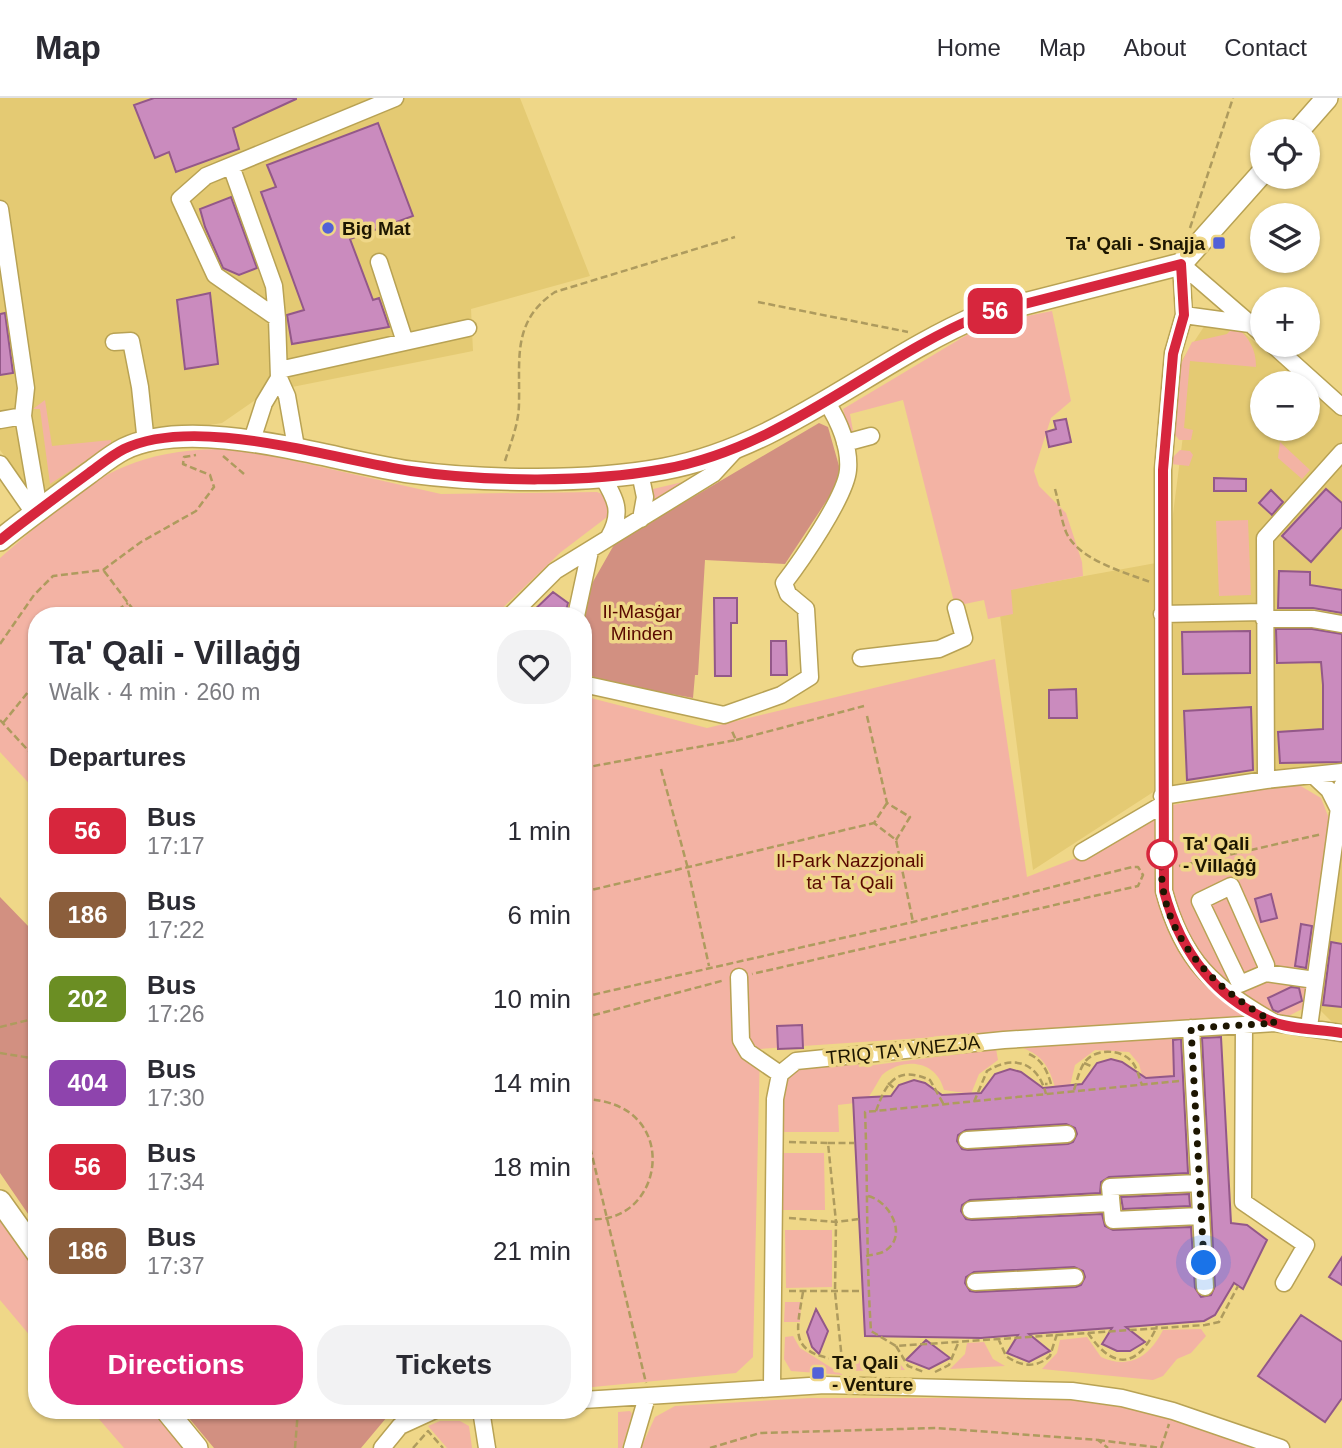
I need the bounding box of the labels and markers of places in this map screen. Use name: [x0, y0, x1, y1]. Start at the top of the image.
place label: Big Mat: [342, 218, 411, 239]
marker: Big Mat: [320, 220, 336, 236]
place label: Ta' Qali - Snajja: [1066, 233, 1205, 254]
marker: Ta' Qali - Snajja: [1211, 235, 1227, 251]
place label: Ta' Qali - Villaġġ: [1183, 833, 1257, 876]
marker: Ta' Qali - Villaġġ: [1147, 839, 1177, 869]
place label: Ta' Qali - Venture: [832, 1352, 913, 1395]
marker: Ta' Qali - Venture: [810, 1365, 826, 1381]

